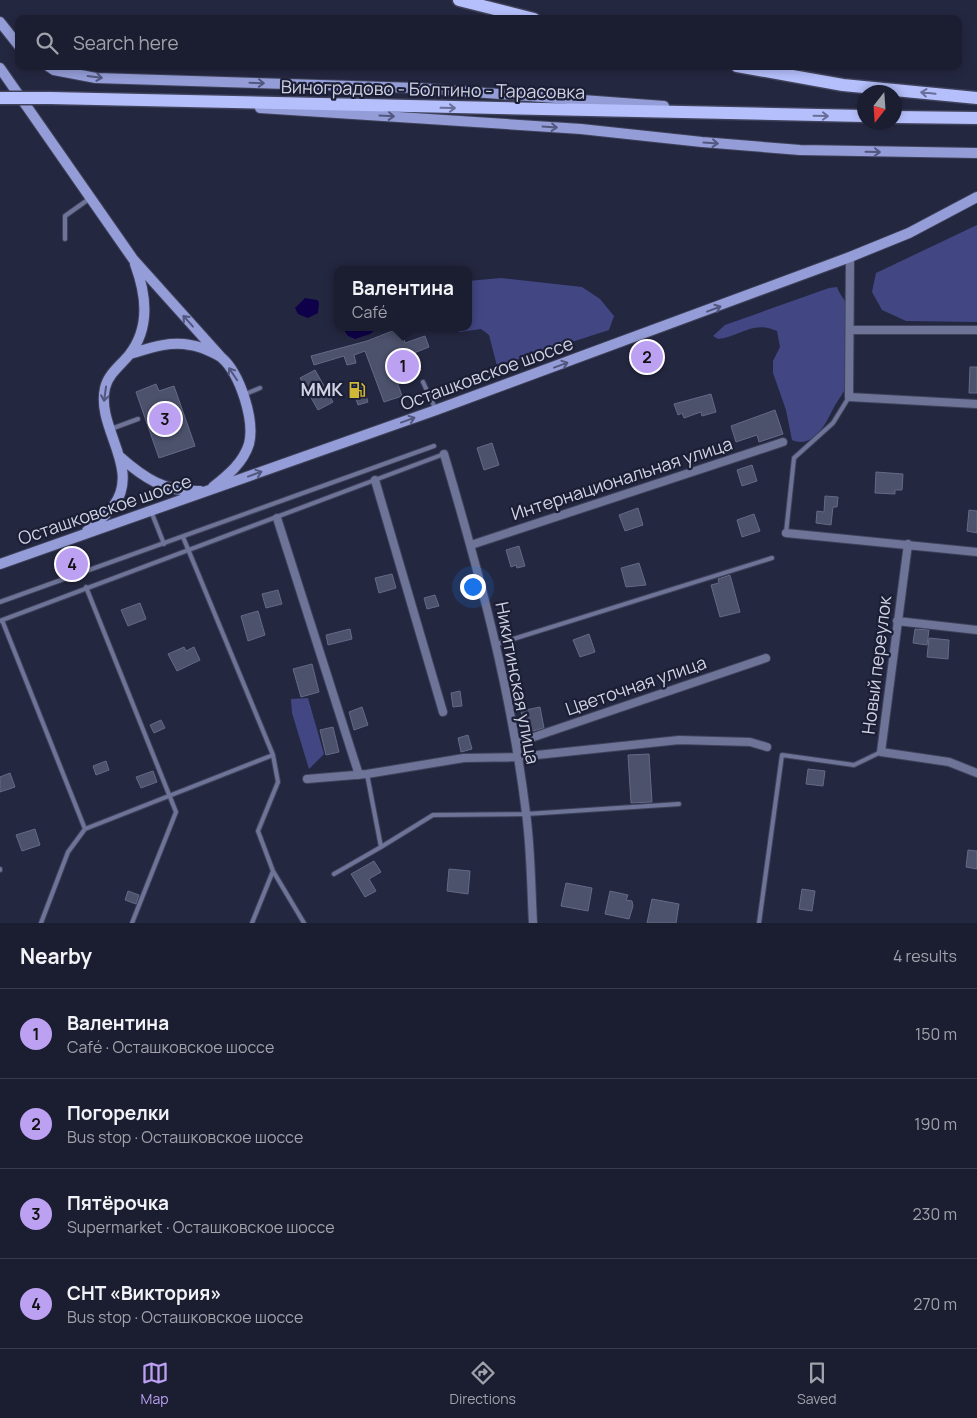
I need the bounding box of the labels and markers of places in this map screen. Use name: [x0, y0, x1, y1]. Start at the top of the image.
pin: 2: [631, 338, 663, 376]
pin: 1: [387, 347, 419, 385]
place label: ММК: [301, 377, 343, 401]
fuel station icon: ММК: [347, 380, 367, 400]
pin: 3: [149, 400, 181, 438]
pin: 4: [56, 545, 88, 583]

